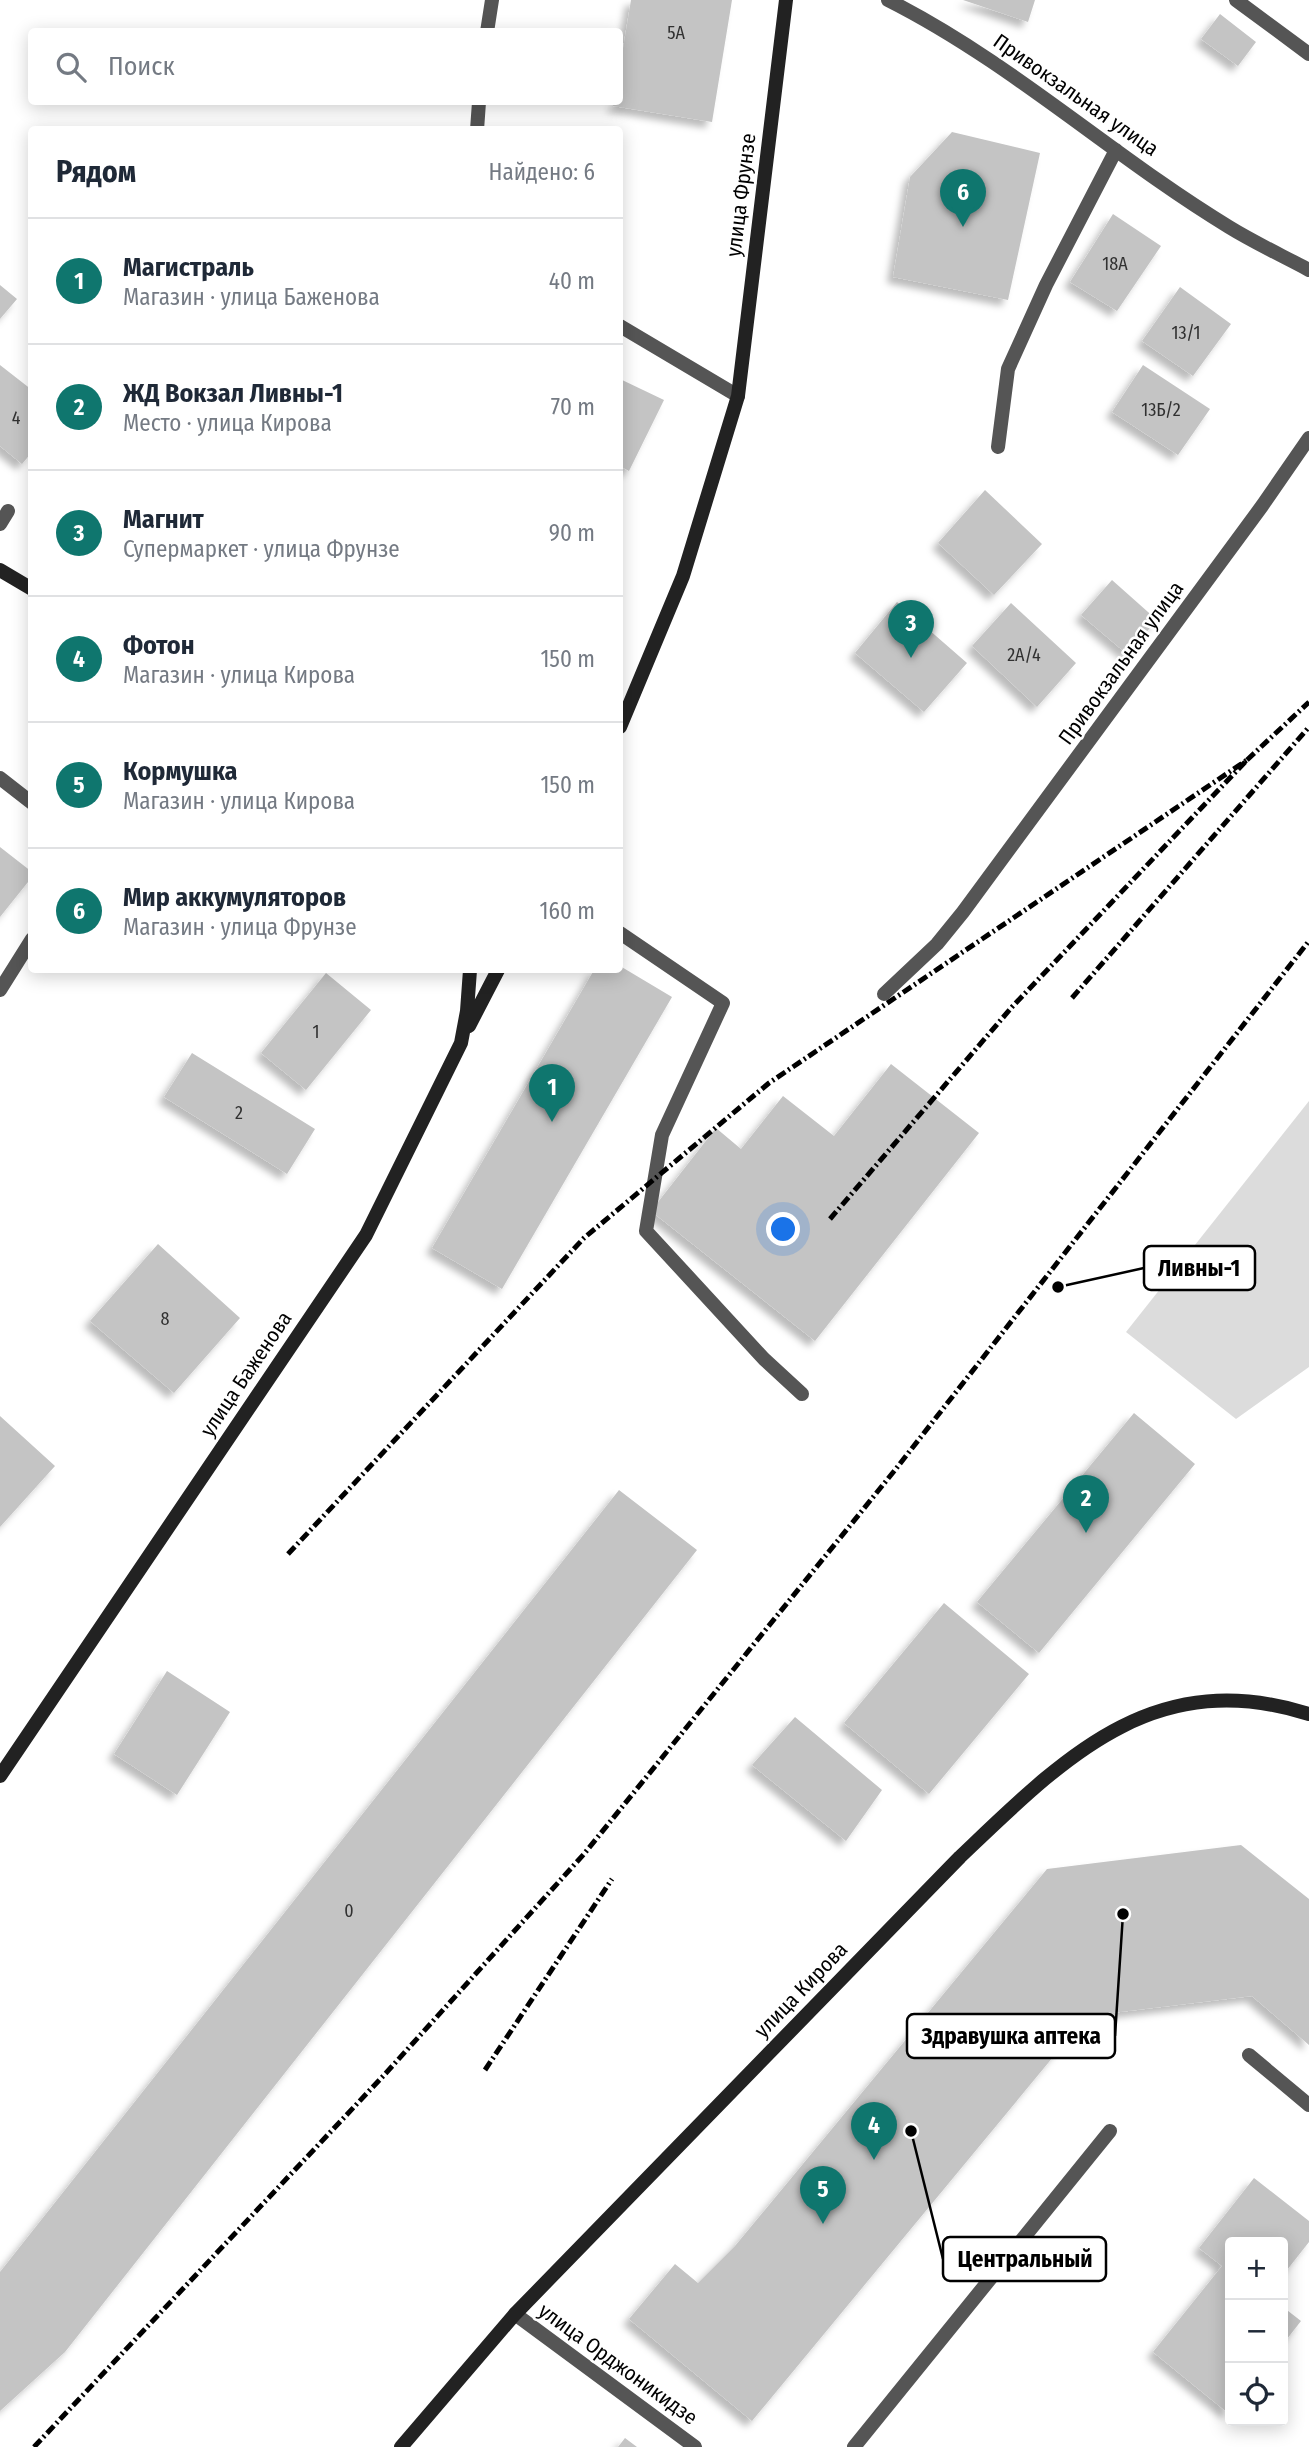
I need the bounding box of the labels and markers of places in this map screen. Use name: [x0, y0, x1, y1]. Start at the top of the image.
pin: 6: [940, 169, 986, 227]
pin: 3: [888, 600, 934, 658]
pin: 1: [529, 1064, 575, 1122]
callout: Ливны-1: [1144, 1246, 1255, 1290]
pin: 2: [1063, 1475, 1109, 1533]
callout: Здравушка аптека: [907, 2014, 1115, 2058]
pin: 4: [851, 2102, 897, 2160]
pin: 5: [800, 2166, 846, 2224]
callout: Центральный: [943, 2237, 1106, 2281]

